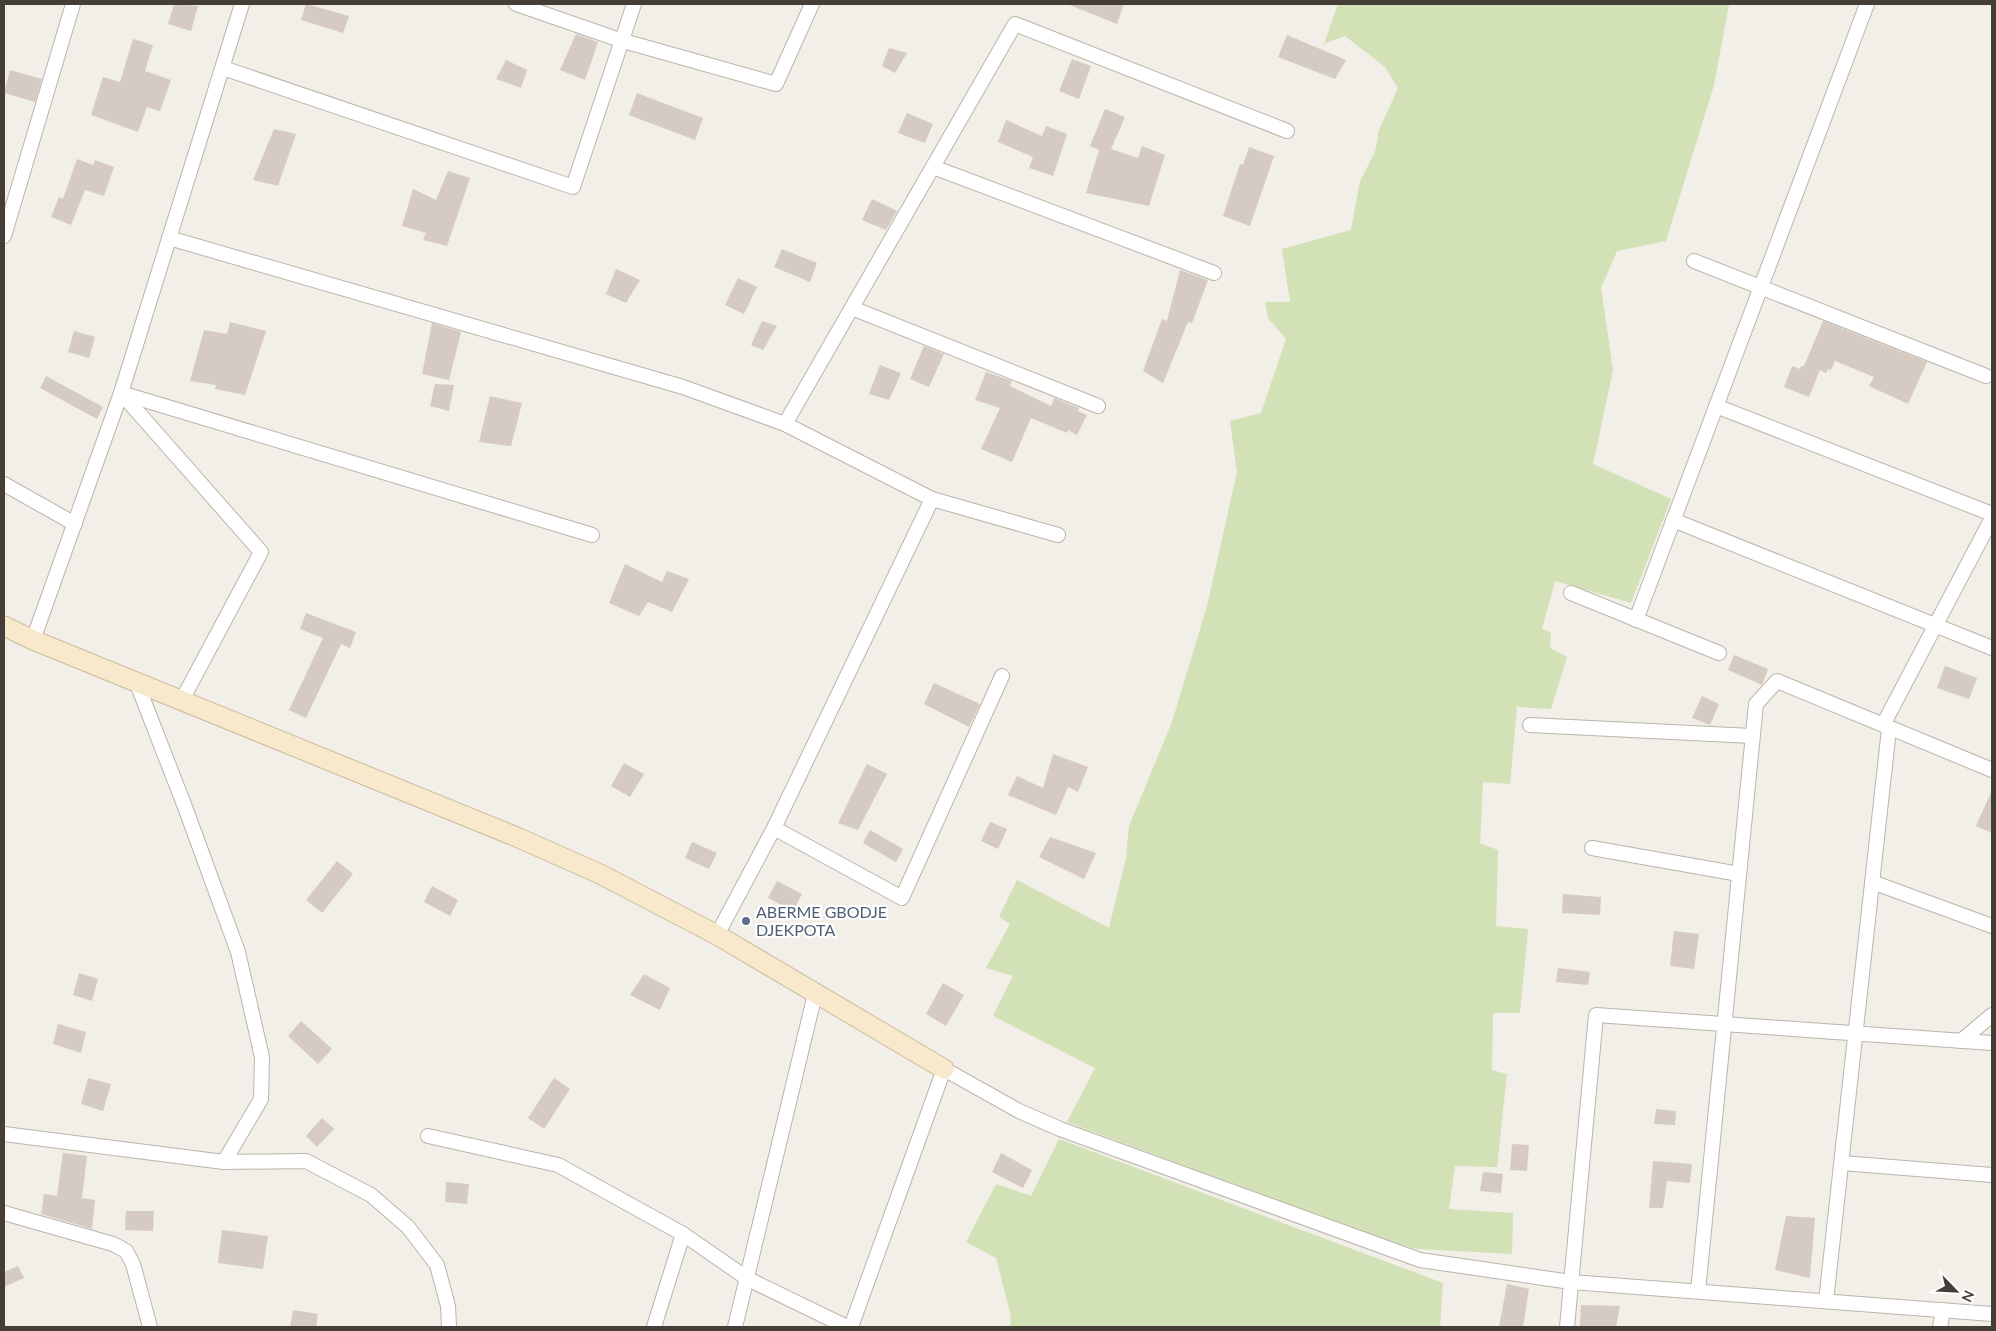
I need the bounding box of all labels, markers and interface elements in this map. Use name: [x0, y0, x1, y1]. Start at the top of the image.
place label: ABERME GBODJE DJEKPOTA: [756, 902, 887, 939]
marker: ABERME GBODJE DJEKPOTA: [740, 915, 752, 927]
north arrow: [1931, 1266, 1981, 1316]
text: N: [1958, 1288, 1978, 1305]

